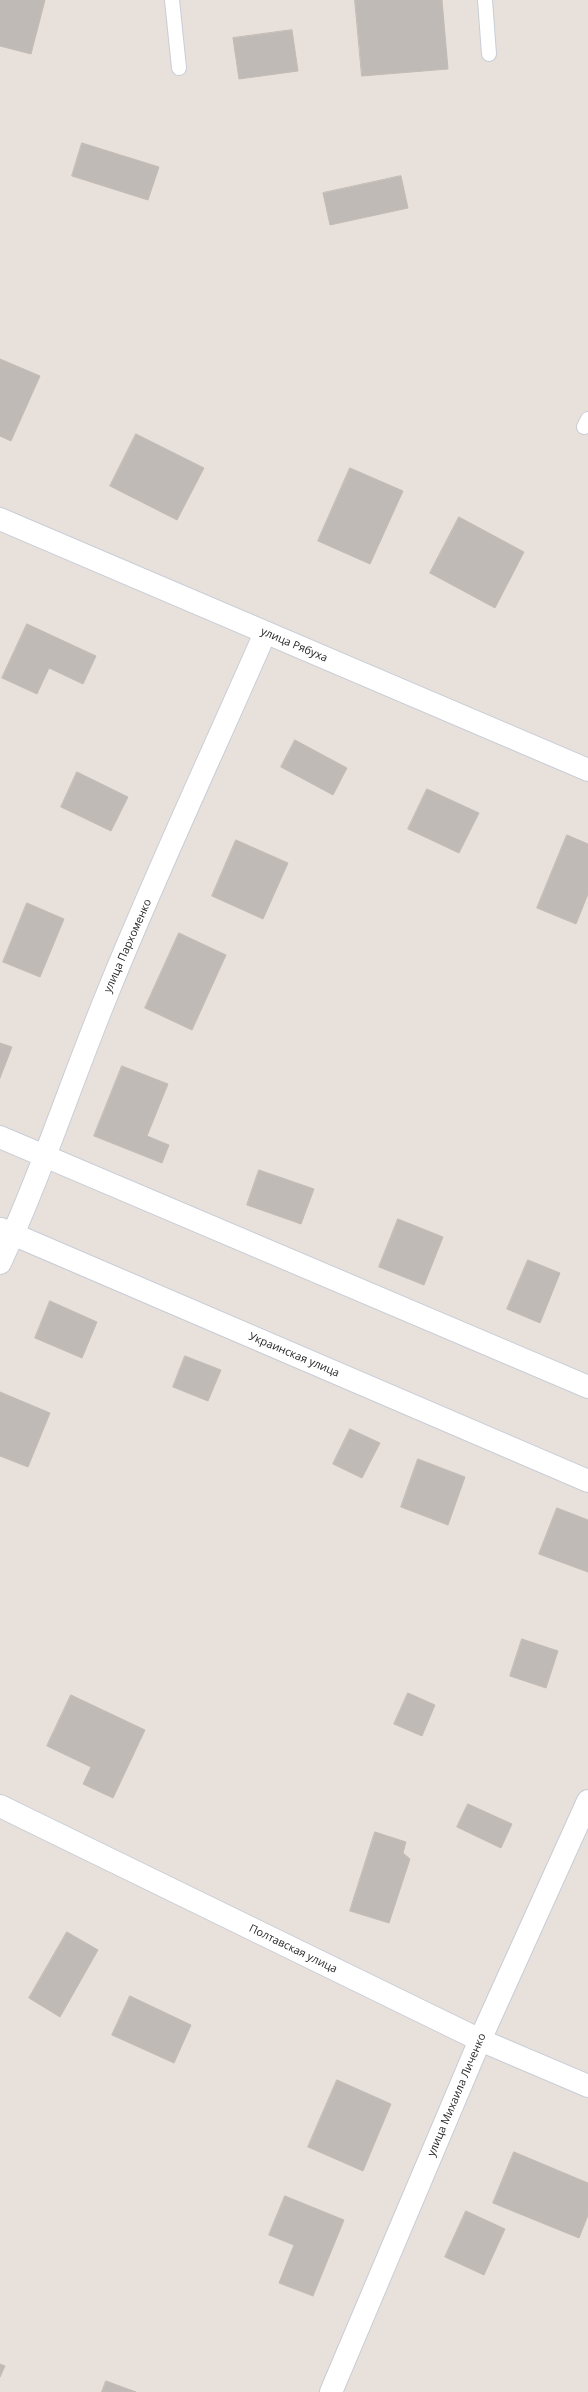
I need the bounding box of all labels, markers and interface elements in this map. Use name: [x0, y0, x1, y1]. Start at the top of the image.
street label: улица Рябуха: [259, 625, 329, 665]
street label: улица Пархоменко: [101, 897, 155, 995]
street label: Украинская улица: [247, 1330, 341, 1380]
street label: Полтавская улица: [247, 1922, 339, 1976]
street label: улица Михаила Личенко: [425, 2031, 489, 2159]

